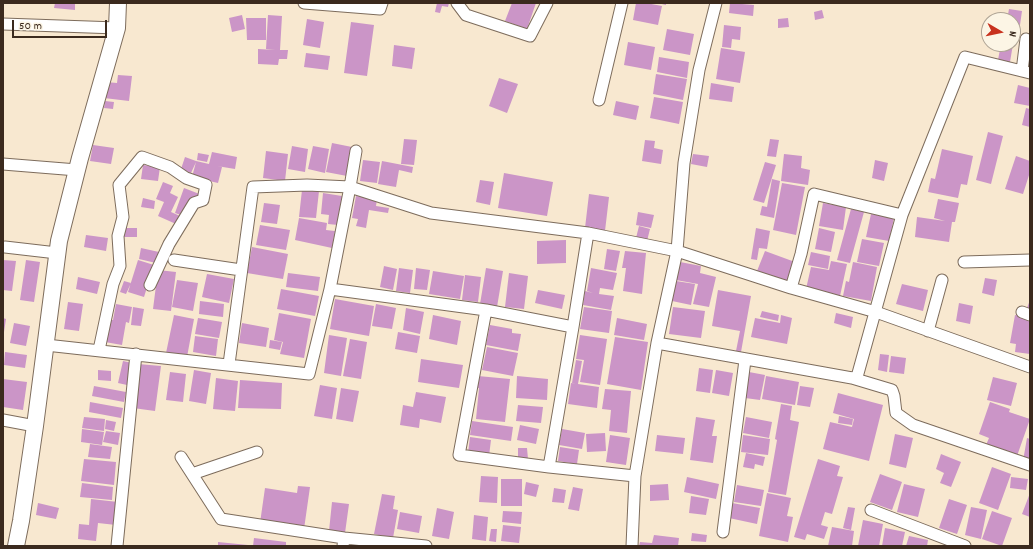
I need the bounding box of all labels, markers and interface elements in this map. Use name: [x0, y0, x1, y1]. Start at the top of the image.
scale bar: [14, 12, 109, 38]
north arrow: [981, 12, 1021, 52]
text: 50 m: [19, 18, 42, 35]
text: N: [1004, 30, 1020, 38]

